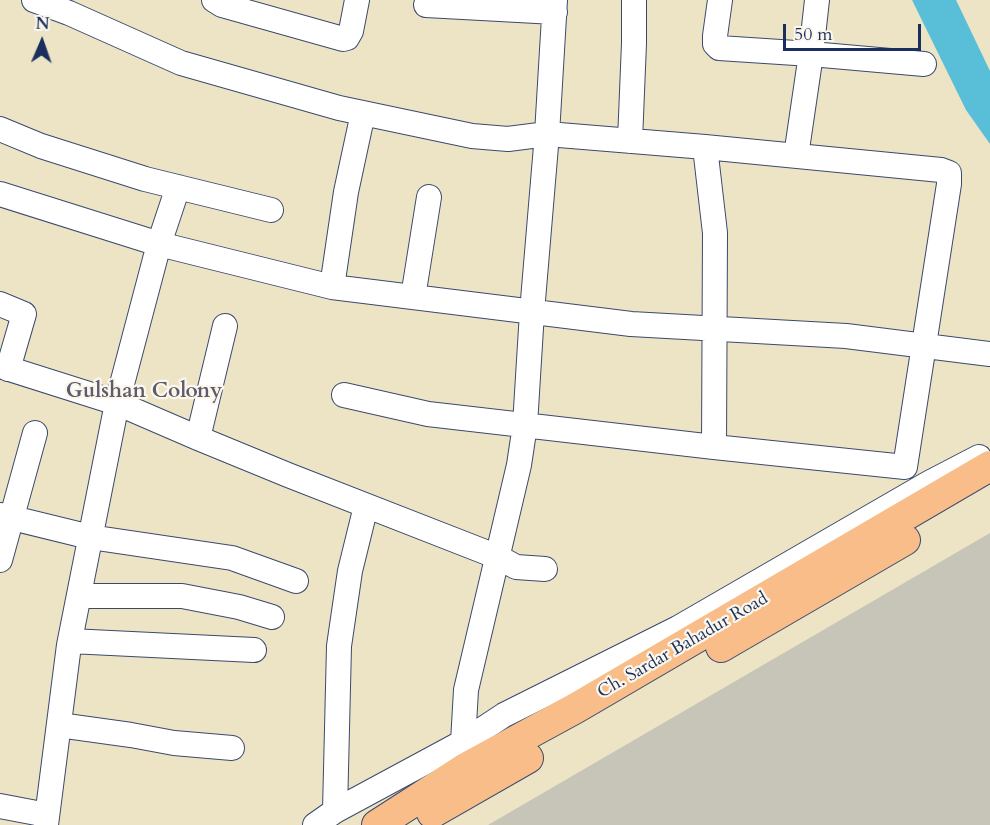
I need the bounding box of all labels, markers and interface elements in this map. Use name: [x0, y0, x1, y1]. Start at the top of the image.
north arrow: [12, 12, 72, 72]
scale bar: [786, 12, 924, 50]
text: N: [35, 13, 50, 35]
text: 50 m: [794, 22, 833, 47]
district label: Gulshan Colony: [66, 379, 222, 405]
street label: Ch. Sardar Bahadur Road: [594, 588, 772, 704]

